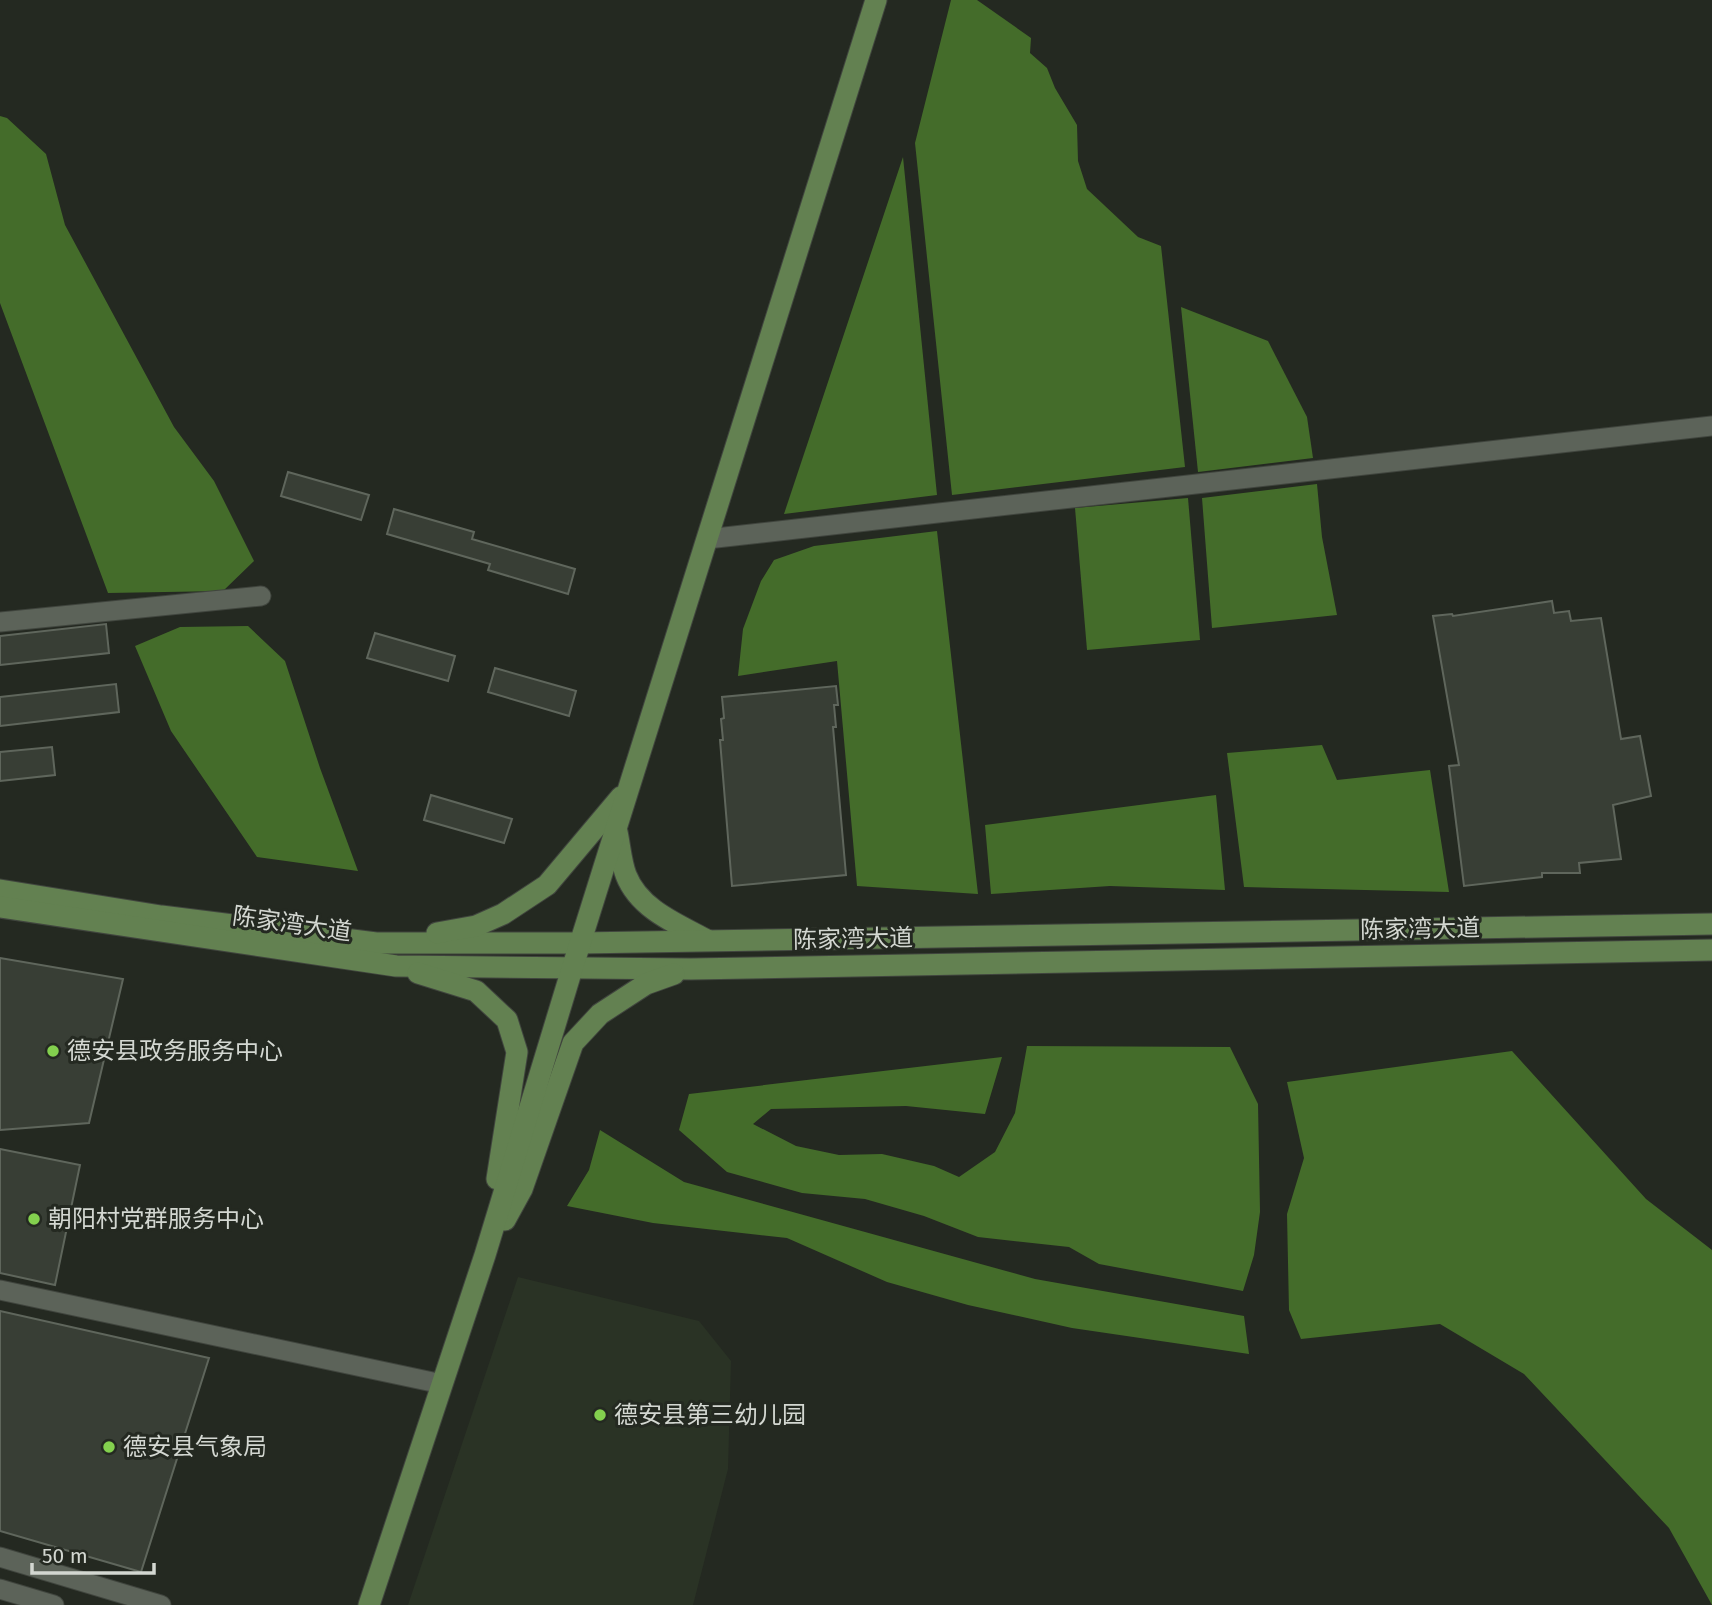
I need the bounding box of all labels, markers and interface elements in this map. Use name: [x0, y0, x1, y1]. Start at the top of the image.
street label: 陈家湾大道: [231, 902, 353, 946]
street label: 陈家湾大道: [1360, 914, 1480, 944]
street label: 陈家湾大道: [793, 924, 913, 954]
place label: 德安县政务服务中心: [67, 1037, 283, 1065]
marker: 德安县政务服务中心: [45, 1043, 61, 1059]
place label: 朝阳村党群服务中心: [48, 1205, 264, 1233]
marker: 朝阳村党群服务中心: [26, 1211, 42, 1227]
place label: 德安县第三幼儿园: [614, 1401, 806, 1429]
marker: 德安县第三幼儿园: [592, 1407, 608, 1423]
place label: 德安县气象局: [123, 1433, 267, 1461]
marker: 德安县气象局: [101, 1439, 117, 1455]
scale bar: [32, 1532, 154, 1576]
text: 50 m: [42, 1543, 88, 1569]

